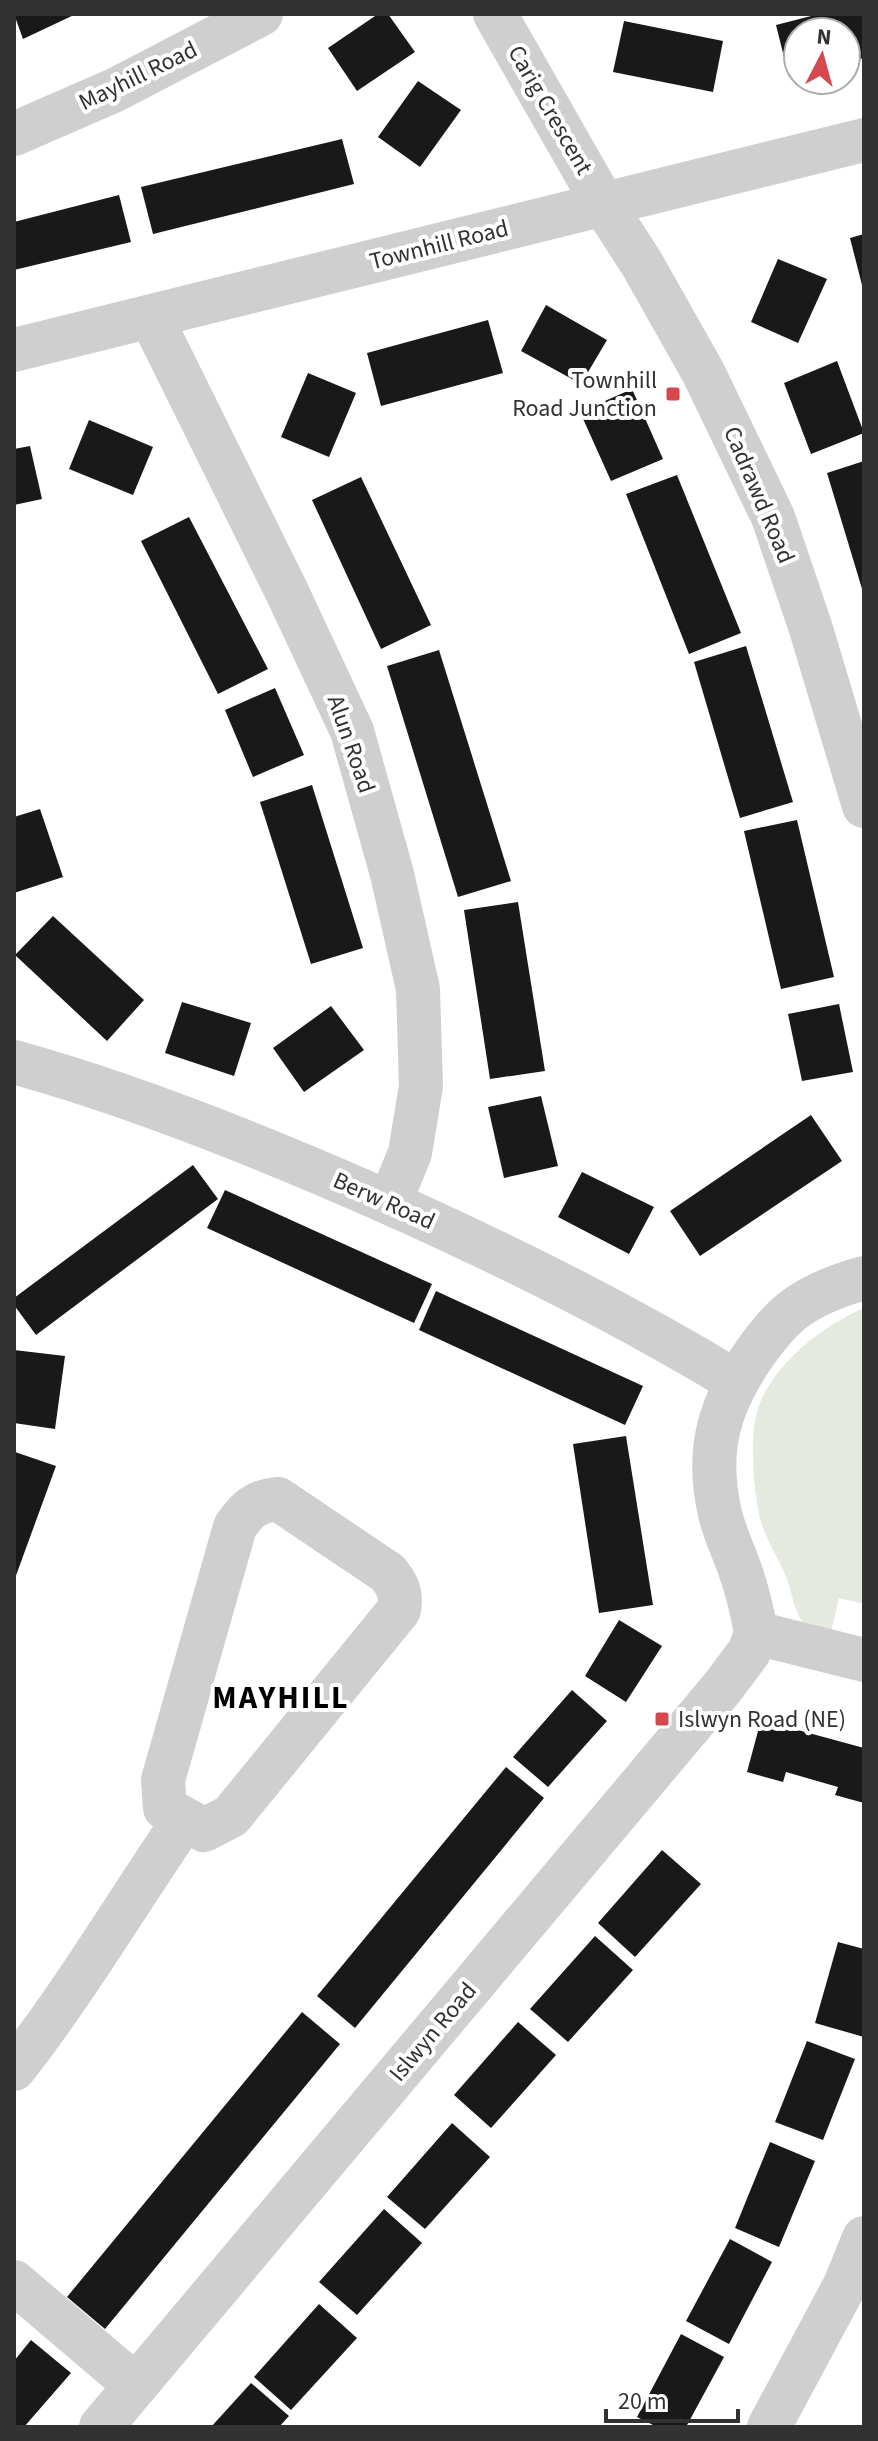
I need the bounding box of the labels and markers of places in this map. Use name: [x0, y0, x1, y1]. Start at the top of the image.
place label: Townhill Road Junction: [512, 363, 657, 426]
marker: Townhill Road Junction: [664, 385, 682, 403]
place label: Islwyn Road (NE): [678, 1702, 846, 1737]
marker: Islwyn Road (NE): [653, 1710, 671, 1728]

